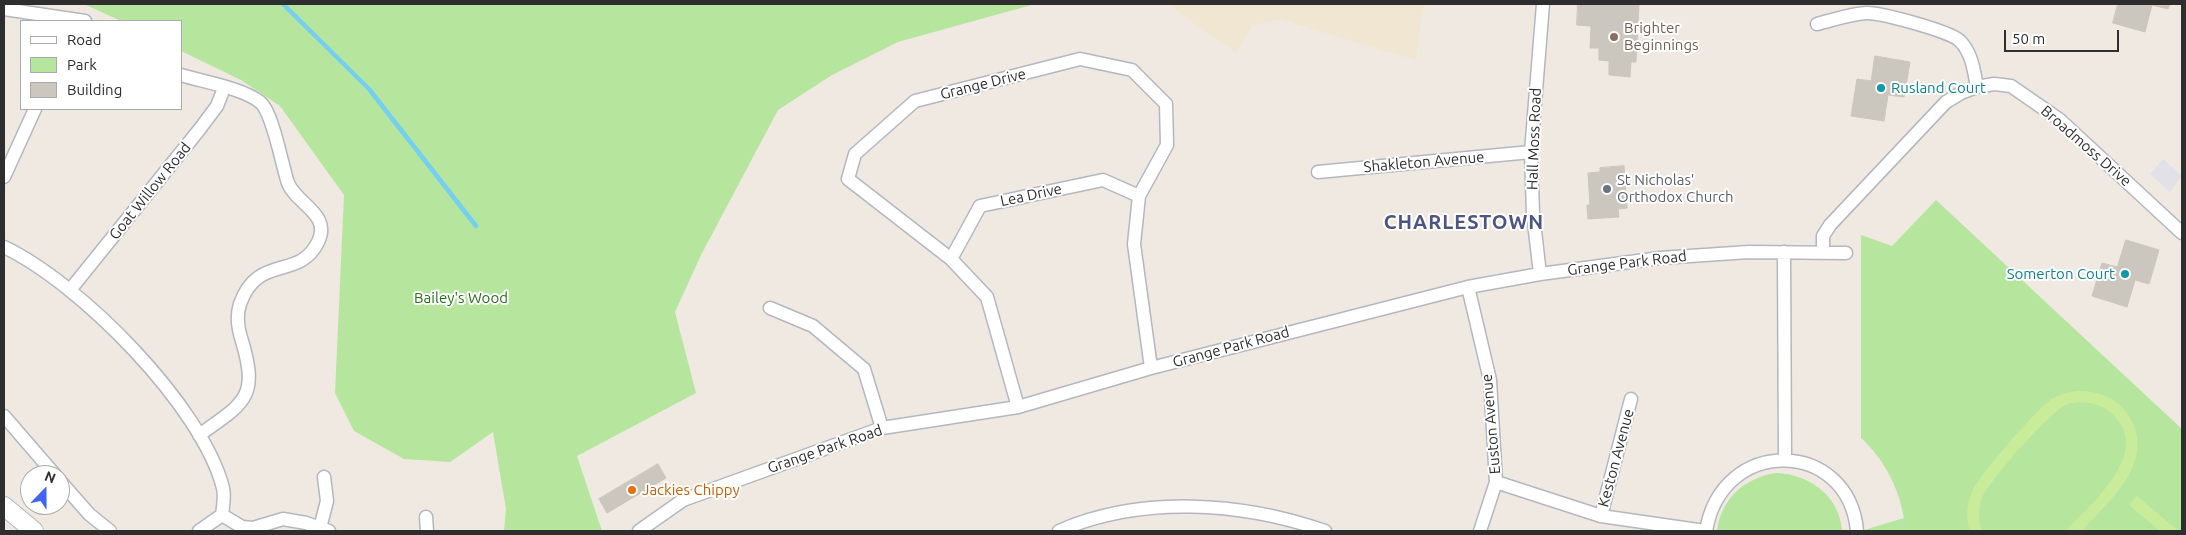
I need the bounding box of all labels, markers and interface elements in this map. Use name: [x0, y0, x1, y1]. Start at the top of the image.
place label: Brighter Beginnings: [1624, 19, 1699, 54]
legend: [20, 20, 182, 110]
scale bar: [2006, 20, 2121, 52]
text: 50 m: [2012, 30, 2045, 47]
text: Road: [67, 31, 102, 48]
marker: Brighter Beginnings: [1608, 31, 1620, 43]
text: Park: [67, 56, 97, 73]
street label: Grange Drive: [938, 65, 1028, 103]
place label: Rusland Court: [1891, 79, 1986, 97]
text: Building: [67, 81, 122, 98]
marker: Rusland Court: [1875, 82, 1887, 94]
street label: Hall Moss Road: [1523, 88, 1545, 190]
street label: Broadmoss Drive: [2037, 102, 2135, 190]
street label: Goat Willow Road: [105, 139, 195, 243]
street label: Shakleton Avenue: [1363, 148, 1485, 176]
place label: St Nicholas' Orthodox Church: [1617, 171, 1734, 206]
street label: Lea Drive: [999, 180, 1063, 210]
marker: St Nicholas' Orthodox Church: [1601, 183, 1613, 195]
district label: CHARLESTOWN: [1382, 210, 1546, 234]
street label: Grange Park Road: [1566, 247, 1688, 279]
place label: Somerton Court: [2007, 265, 2115, 283]
marker: Somerton Court: [2119, 268, 2131, 280]
park label: Bailey's Wood: [414, 289, 508, 307]
street label: Grange Park Road: [1171, 323, 1291, 371]
street label: Euston Avenue: [1478, 373, 1504, 475]
street label: Keston Avenue: [1594, 407, 1638, 509]
street label: Grange Park Road: [765, 421, 885, 477]
north arrow: [20, 465, 70, 515]
text: N: [42, 468, 58, 486]
place label: Jackies Chippy: [642, 481, 740, 499]
marker: Jackies Chippy: [626, 484, 638, 496]

